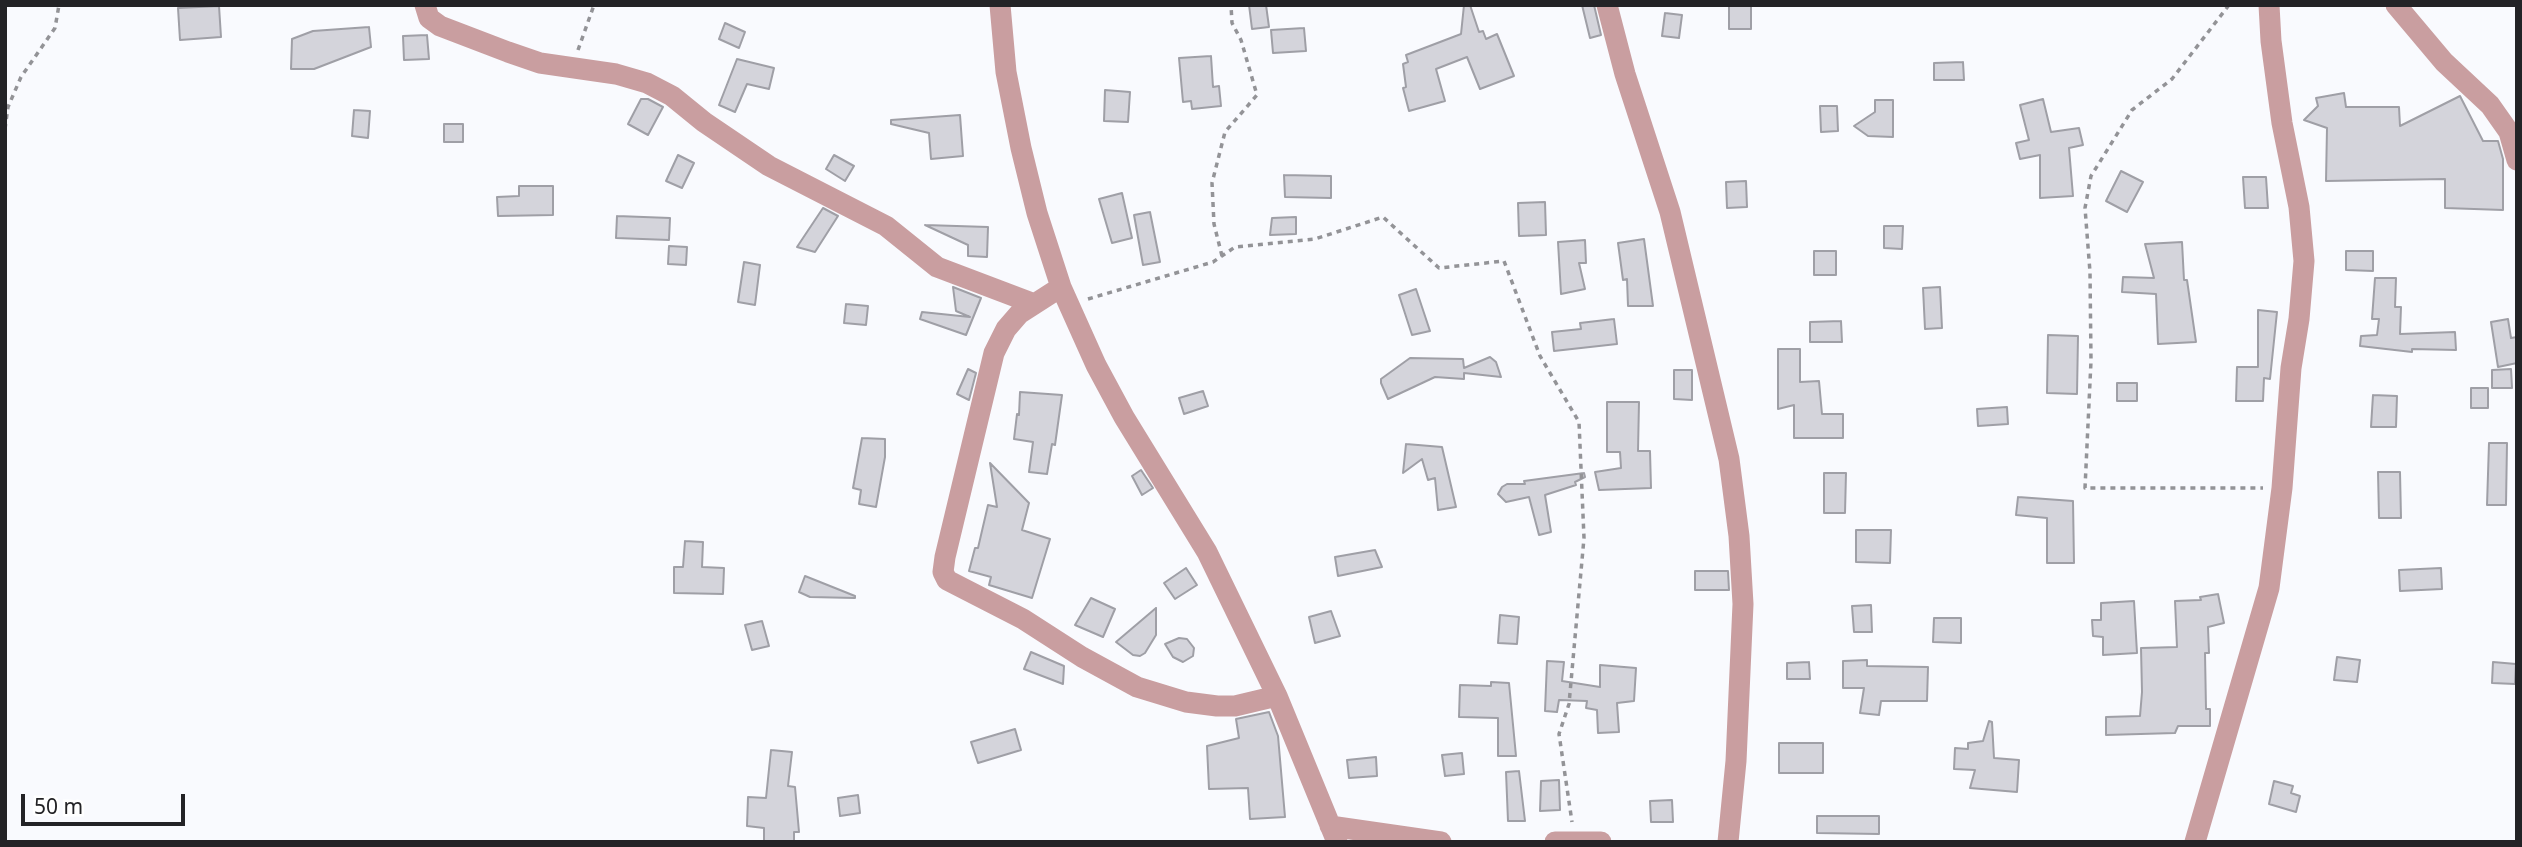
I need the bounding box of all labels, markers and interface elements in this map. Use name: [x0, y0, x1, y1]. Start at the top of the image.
scale bar: [24, 780, 189, 824]
text: 50 m: [34, 792, 83, 820]

